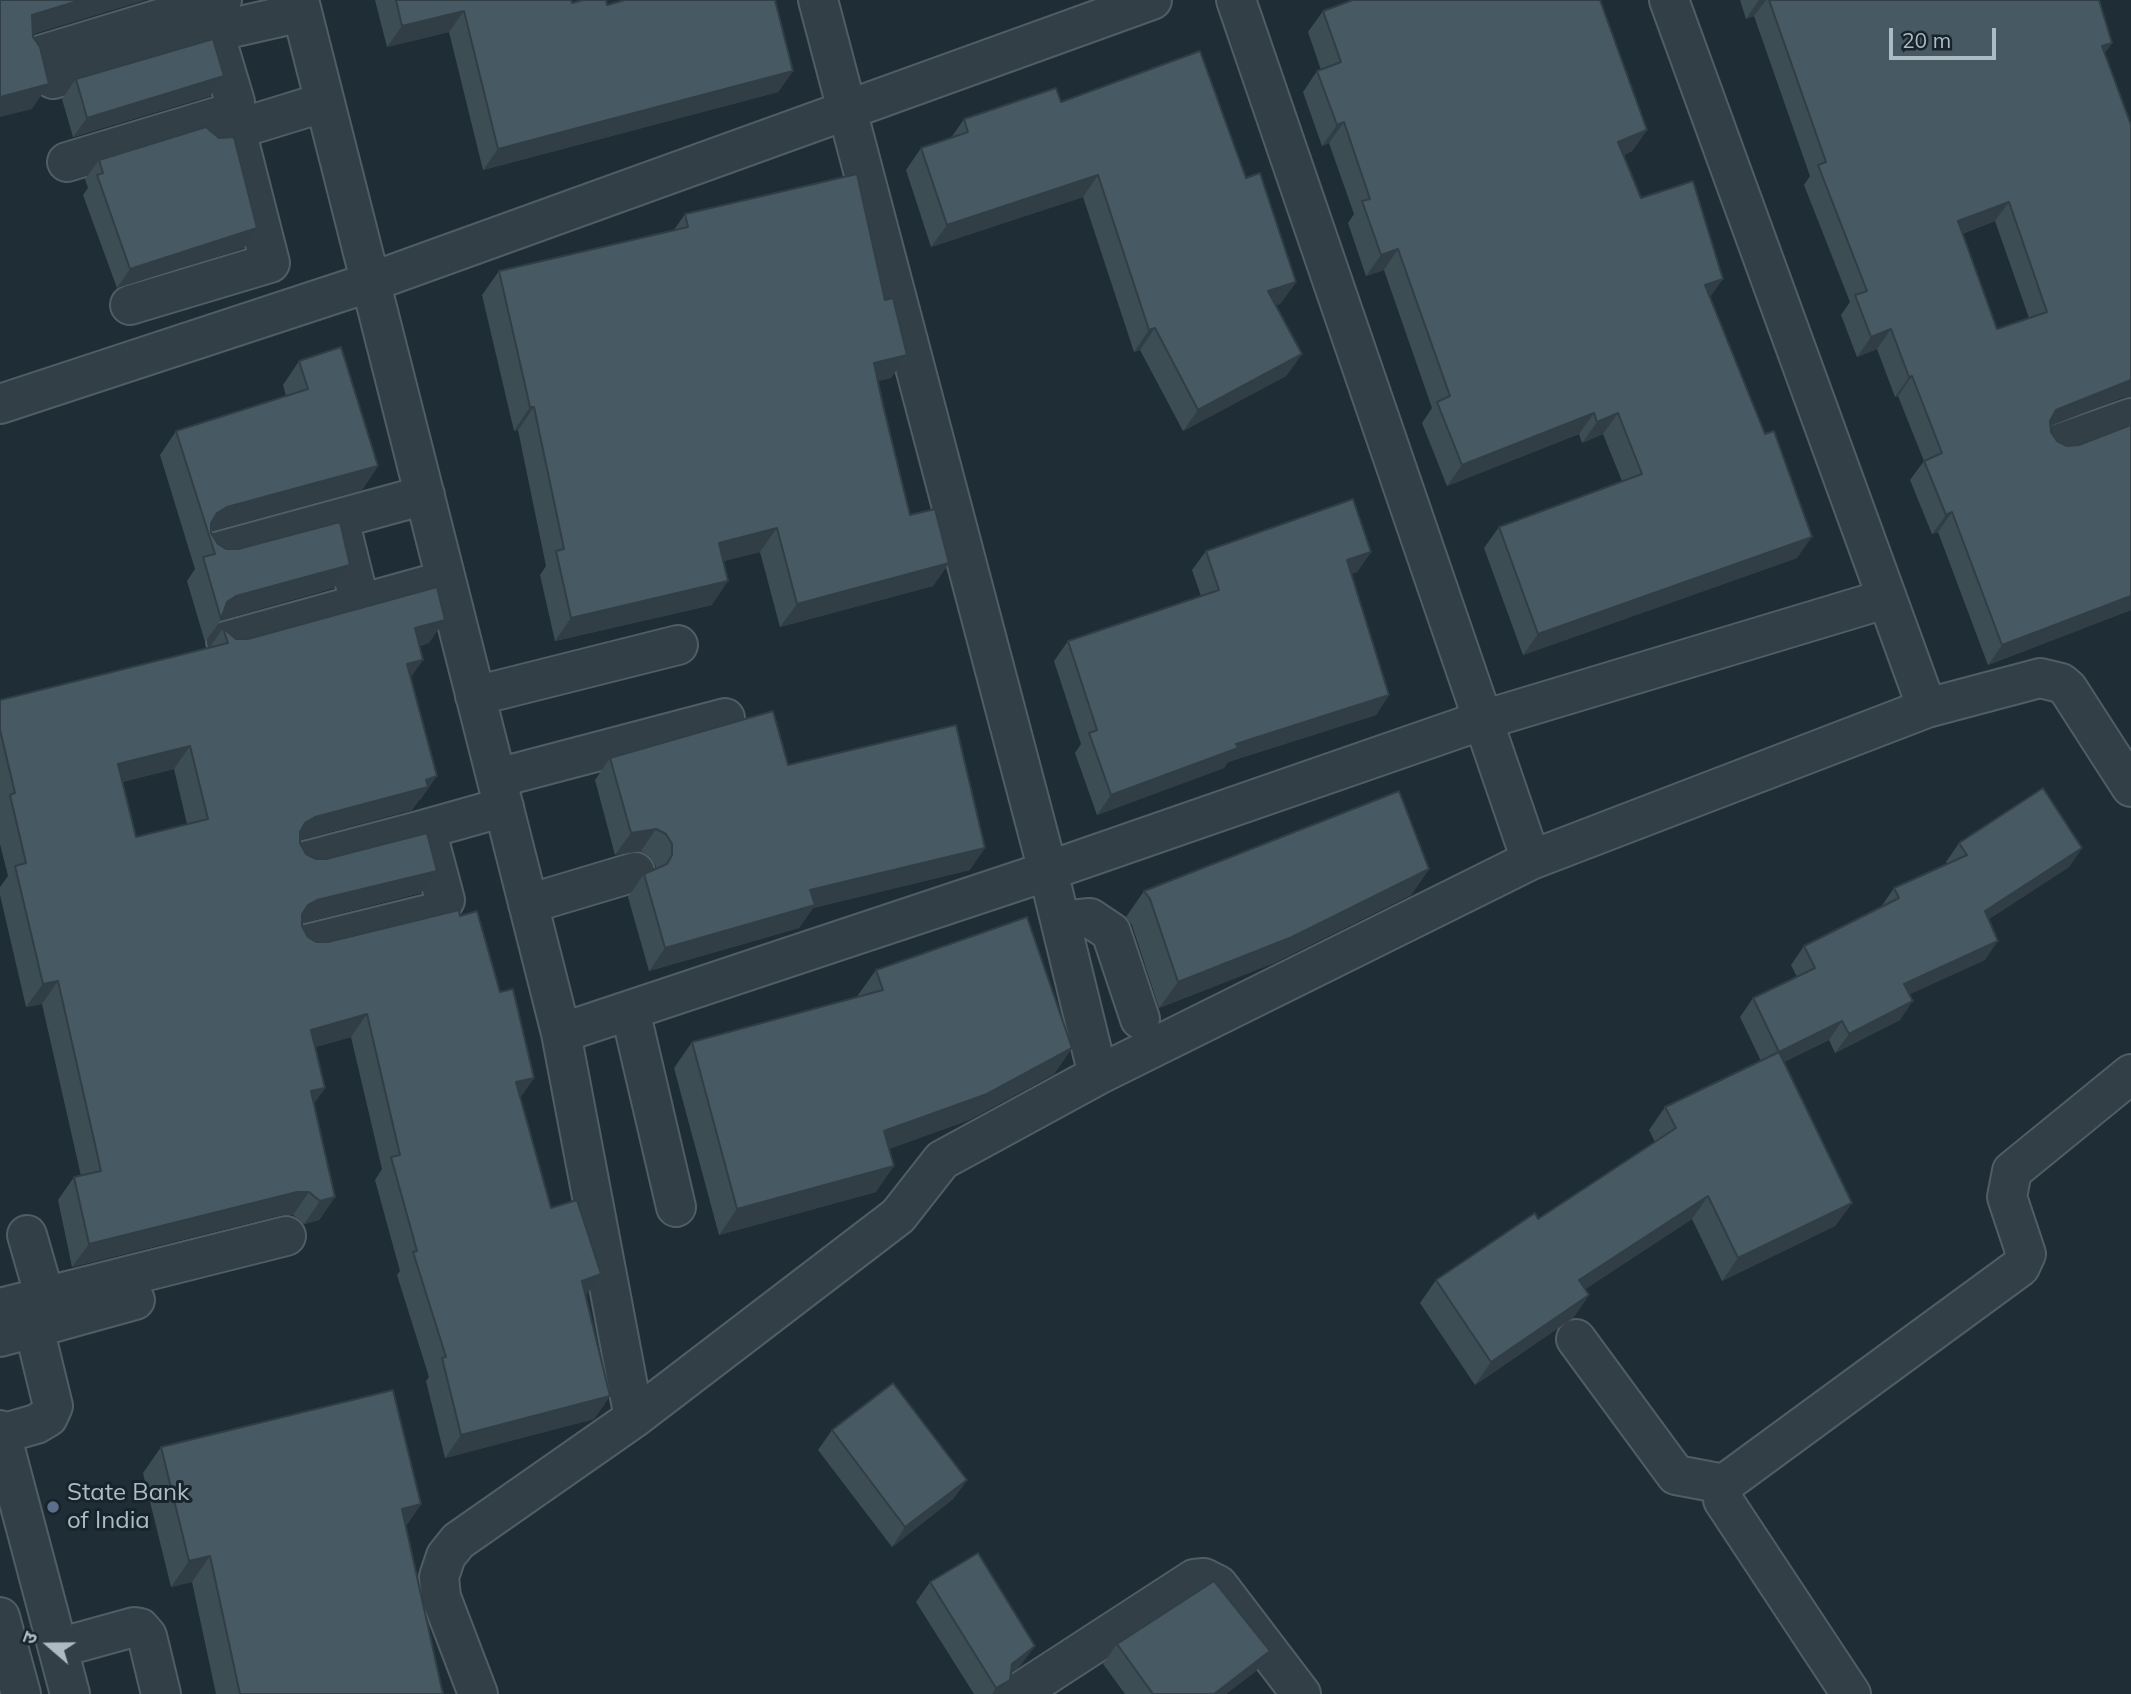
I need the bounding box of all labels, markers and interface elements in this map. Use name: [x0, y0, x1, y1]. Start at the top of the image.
scale bar: [1893, 14, 2000, 58]
text: 20 m: [1902, 27, 1951, 53]
place label: State Bank of India: [67, 1479, 189, 1535]
marker: State Bank of India: [45, 1499, 61, 1515]
north arrow: [14, 1610, 84, 1680]
text: उ: [16, 1628, 42, 1647]

